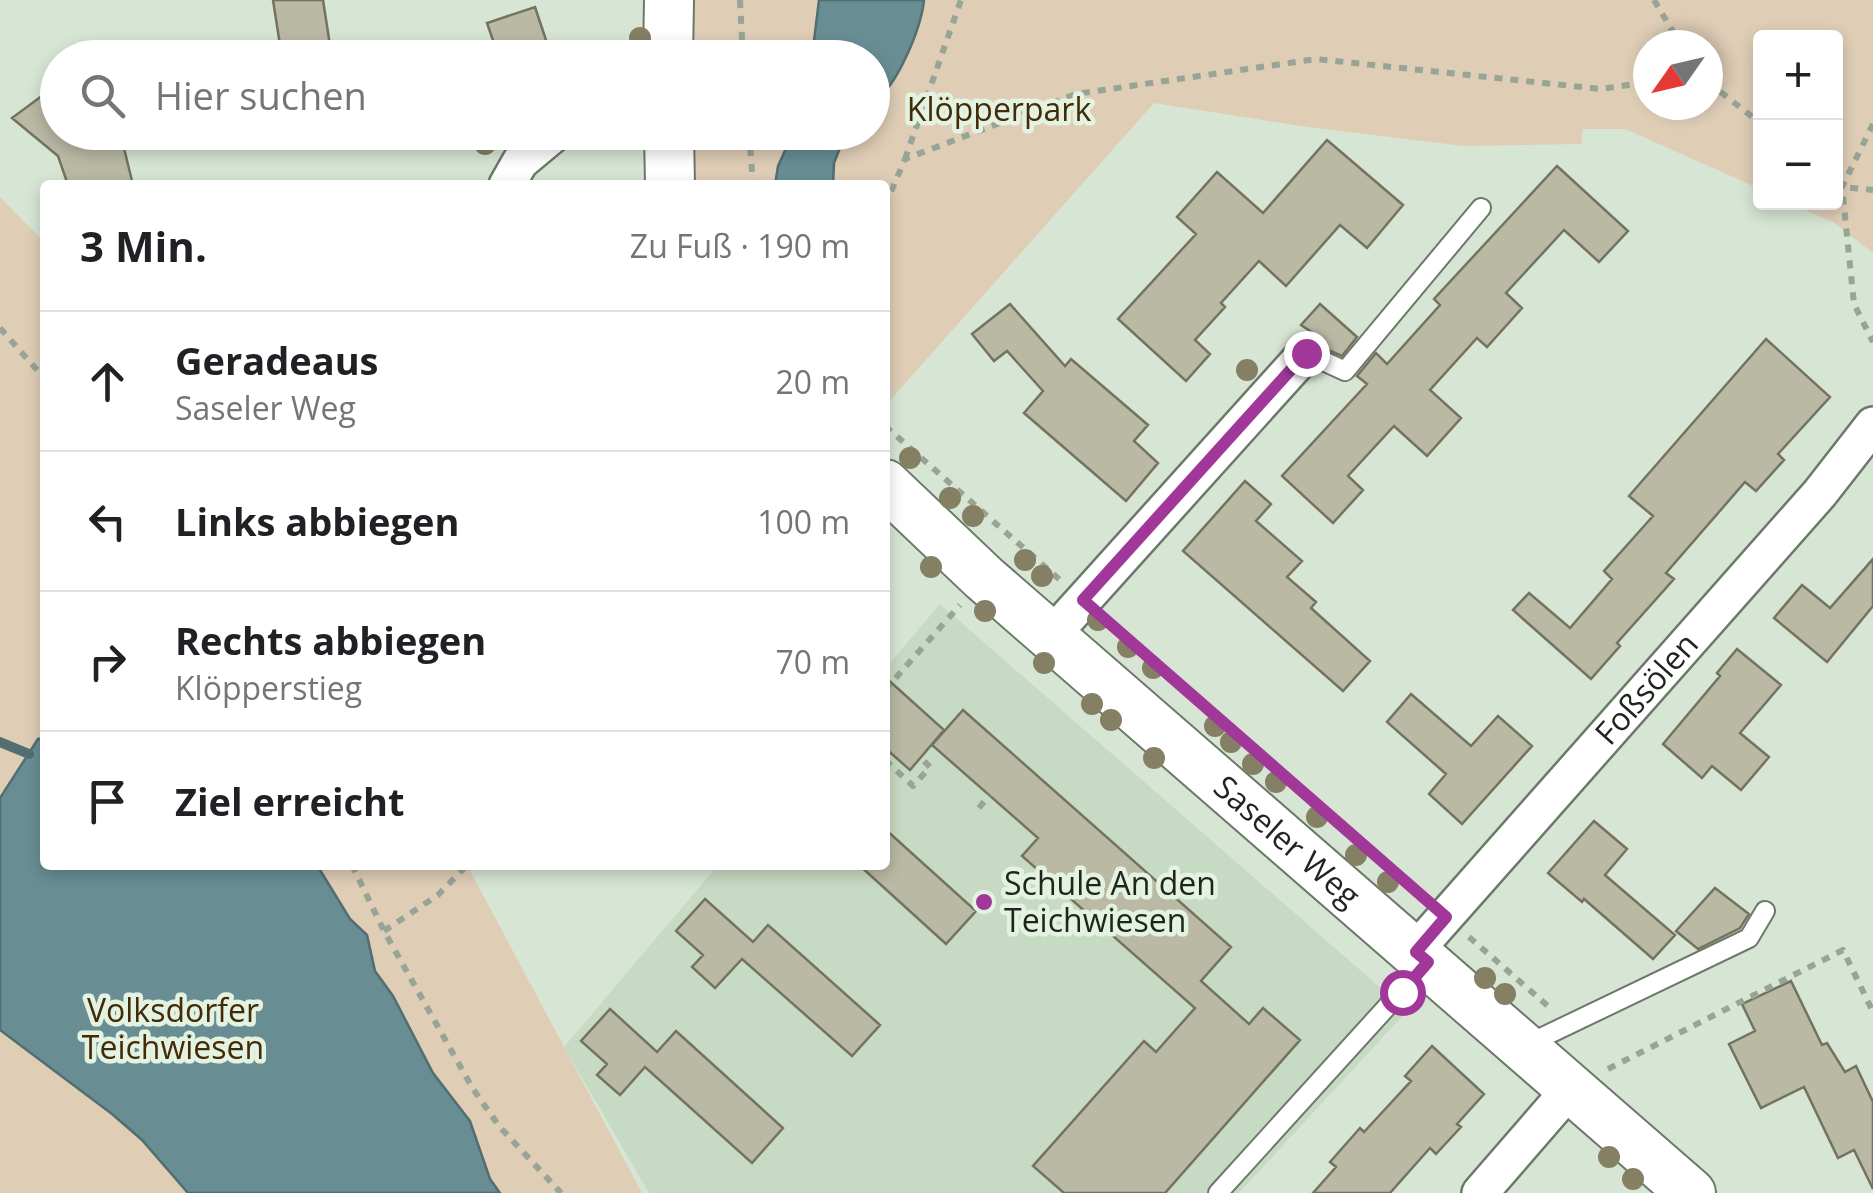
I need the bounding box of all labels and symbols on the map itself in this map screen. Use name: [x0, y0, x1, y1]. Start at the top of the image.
north arrow: [1633, 30, 1723, 120]
park label: Klöpperpark: [907, 87, 1091, 130]
route end: [1284, 331, 1330, 377]
street label: Foßsölen: [1585, 623, 1707, 753]
street label: Saseler Weg: [1206, 765, 1370, 916]
place label: Schule An den Teichwiesen: [1004, 861, 1216, 941]
marker: Schule An den Teichwiesen: [973, 891, 995, 913]
route start: [1380, 970, 1426, 1016]
park label: Volksdorfer Teichwiesen: [82, 988, 264, 1068]

